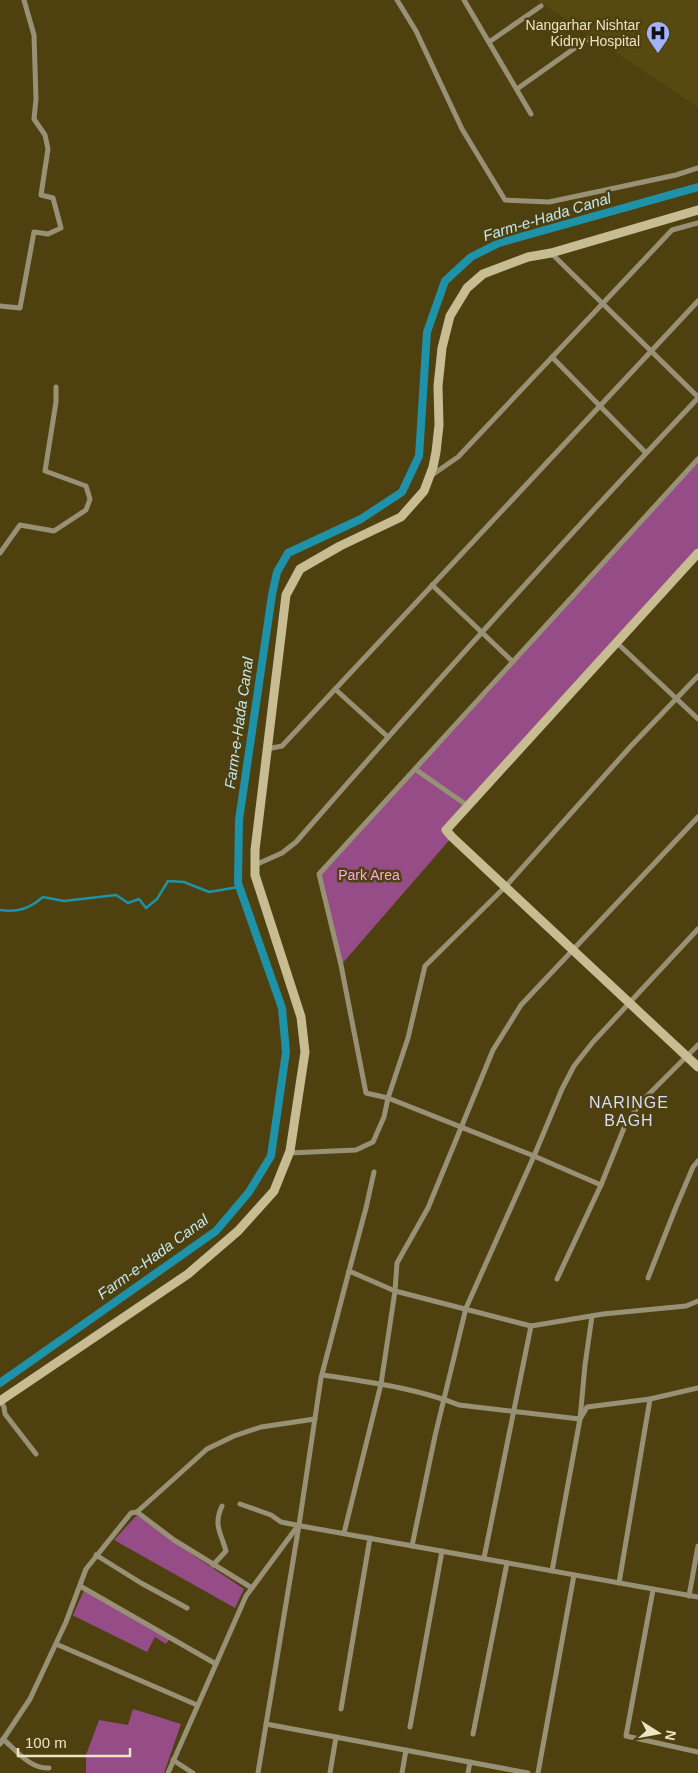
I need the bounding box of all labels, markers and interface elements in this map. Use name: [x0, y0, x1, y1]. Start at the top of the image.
place label: Nangarhar Nishtar Kidny Hospital: [526, 17, 640, 49]
hospital icon: Nangarhar Nishtar Kidny Hospital: [645, 20, 671, 54]
water label: Farm-e-Hada Canal: [481, 189, 613, 244]
water label: Farm-e-Hada Canal: [221, 655, 256, 790]
park label: Park Area: [338, 867, 400, 883]
district label: NARINGE BAGH: [589, 1094, 669, 1129]
water label: Farm-e-Hada Canal: [94, 1210, 212, 1302]
north arrow: [633, 1708, 683, 1758]
scale bar: [18, 1726, 130, 1758]
text: N: [662, 1729, 680, 1742]
text: 100 m: [25, 1734, 67, 1751]

